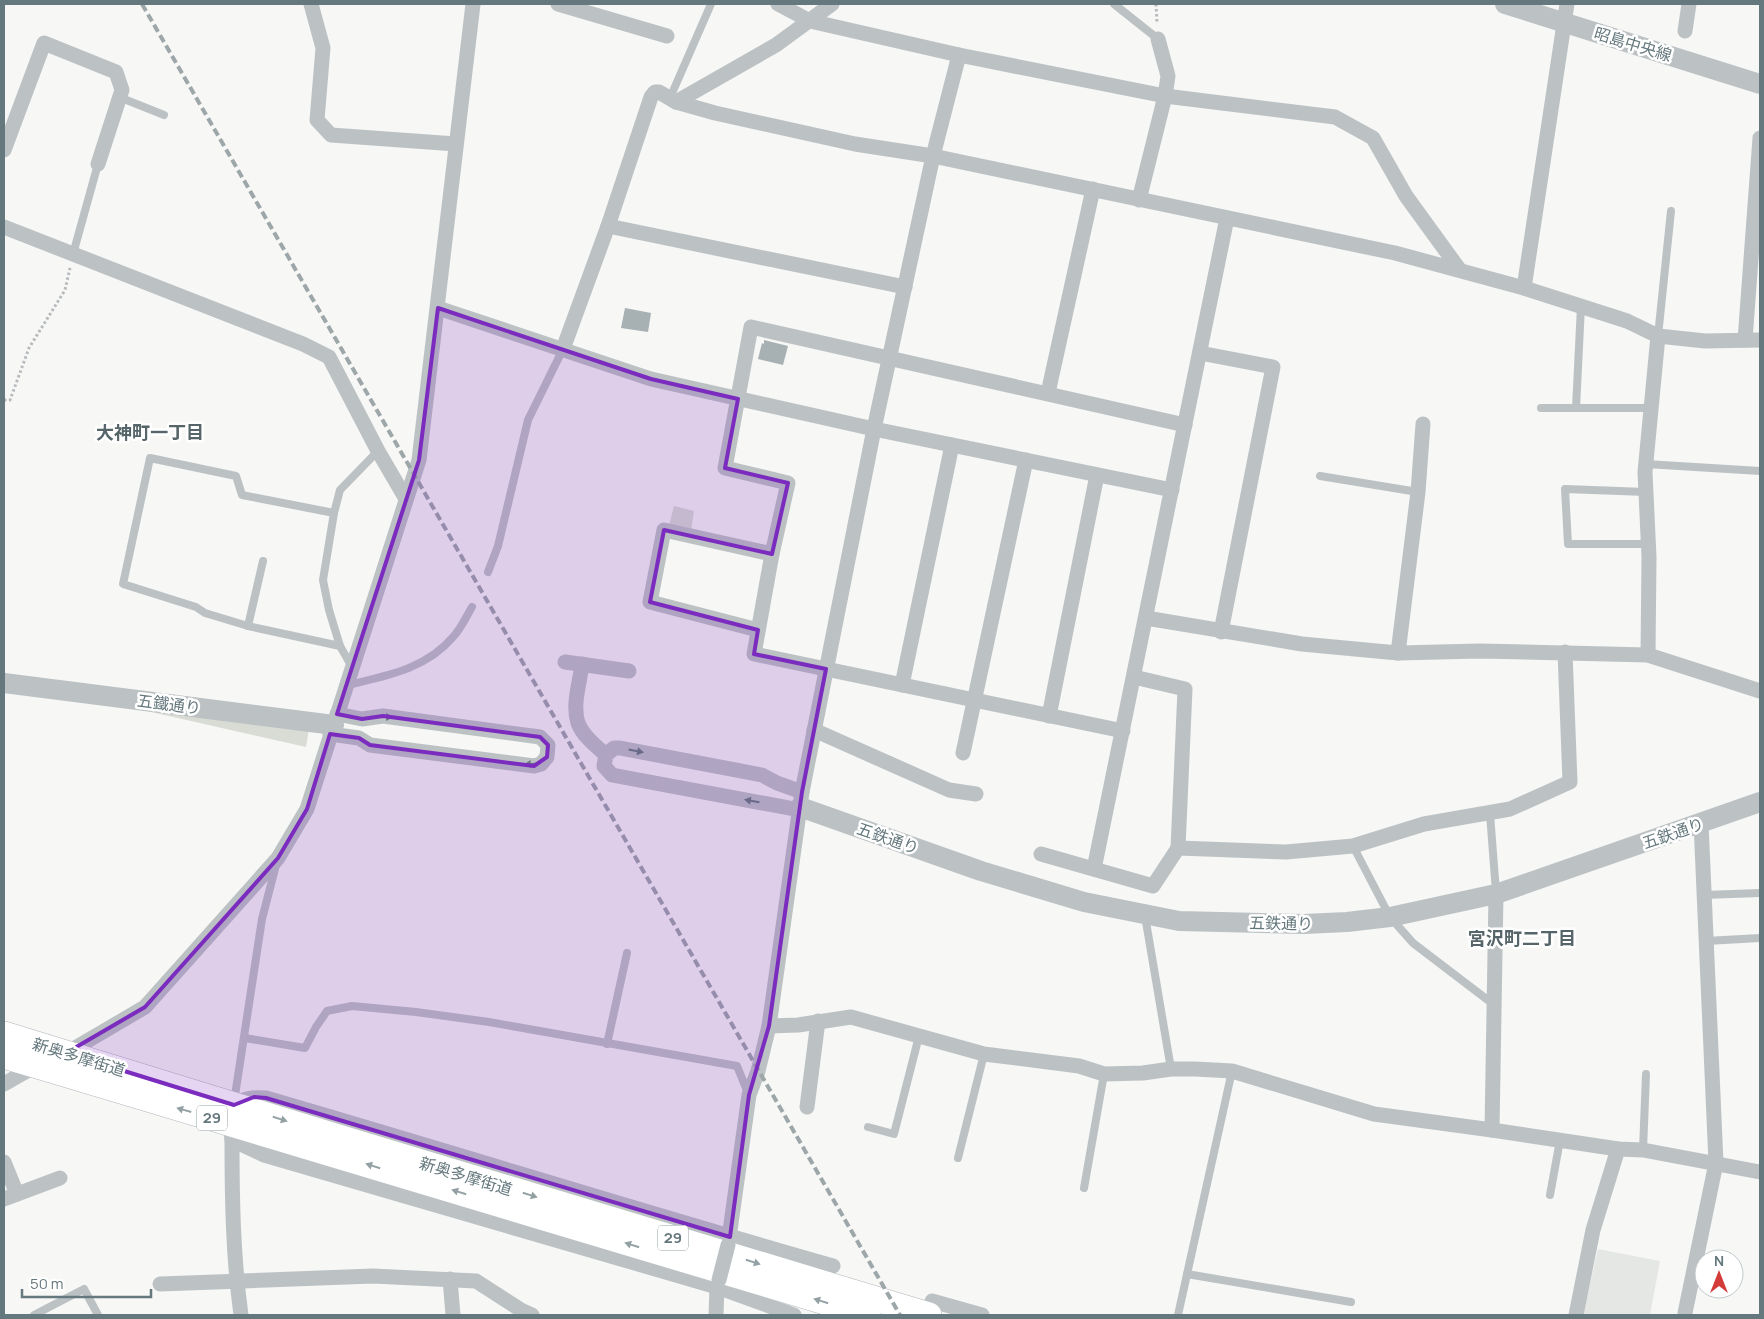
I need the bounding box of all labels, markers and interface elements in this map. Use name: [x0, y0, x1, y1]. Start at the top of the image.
street label: 昭島中央線: [1592, 22, 1674, 66]
district label: 大神町一丁目: [96, 420, 204, 444]
street label: 五鐵通り: [136, 689, 202, 719]
one-way arrow: [378, 714, 394, 722]
one-way arrow: [628, 747, 643, 755]
one-way arrow: [524, 761, 540, 769]
one-way arrow: [743, 797, 759, 805]
street label: 五鉄通り: [1639, 812, 1707, 854]
street label: 五鉄通り: [854, 817, 922, 859]
street label: 五鉄通り: [1249, 911, 1313, 935]
district label: 宮沢町二丁目: [1468, 926, 1576, 950]
street label: 新奥多摩街道: [30, 1032, 128, 1082]
one-way arrow: [176, 1105, 191, 1113]
road number: 29: [197, 1106, 227, 1130]
one-way arrow: [273, 1116, 288, 1124]
street label: 新奥多摩街道: [417, 1151, 515, 1201]
one-way arrow: [365, 1162, 380, 1170]
one-way arrow: [452, 1188, 467, 1196]
one-way arrow: [523, 1192, 538, 1200]
road number: 29: [658, 1226, 688, 1250]
one-way arrow: [624, 1241, 639, 1249]
north arrow: [1694, 1249, 1744, 1299]
text: N: [1714, 1251, 1724, 1270]
one-way arrow: [745, 1259, 760, 1267]
scale bar: [22, 1266, 151, 1298]
text: 50 m: [30, 1273, 64, 1294]
one-way arrow: [813, 1297, 828, 1305]

